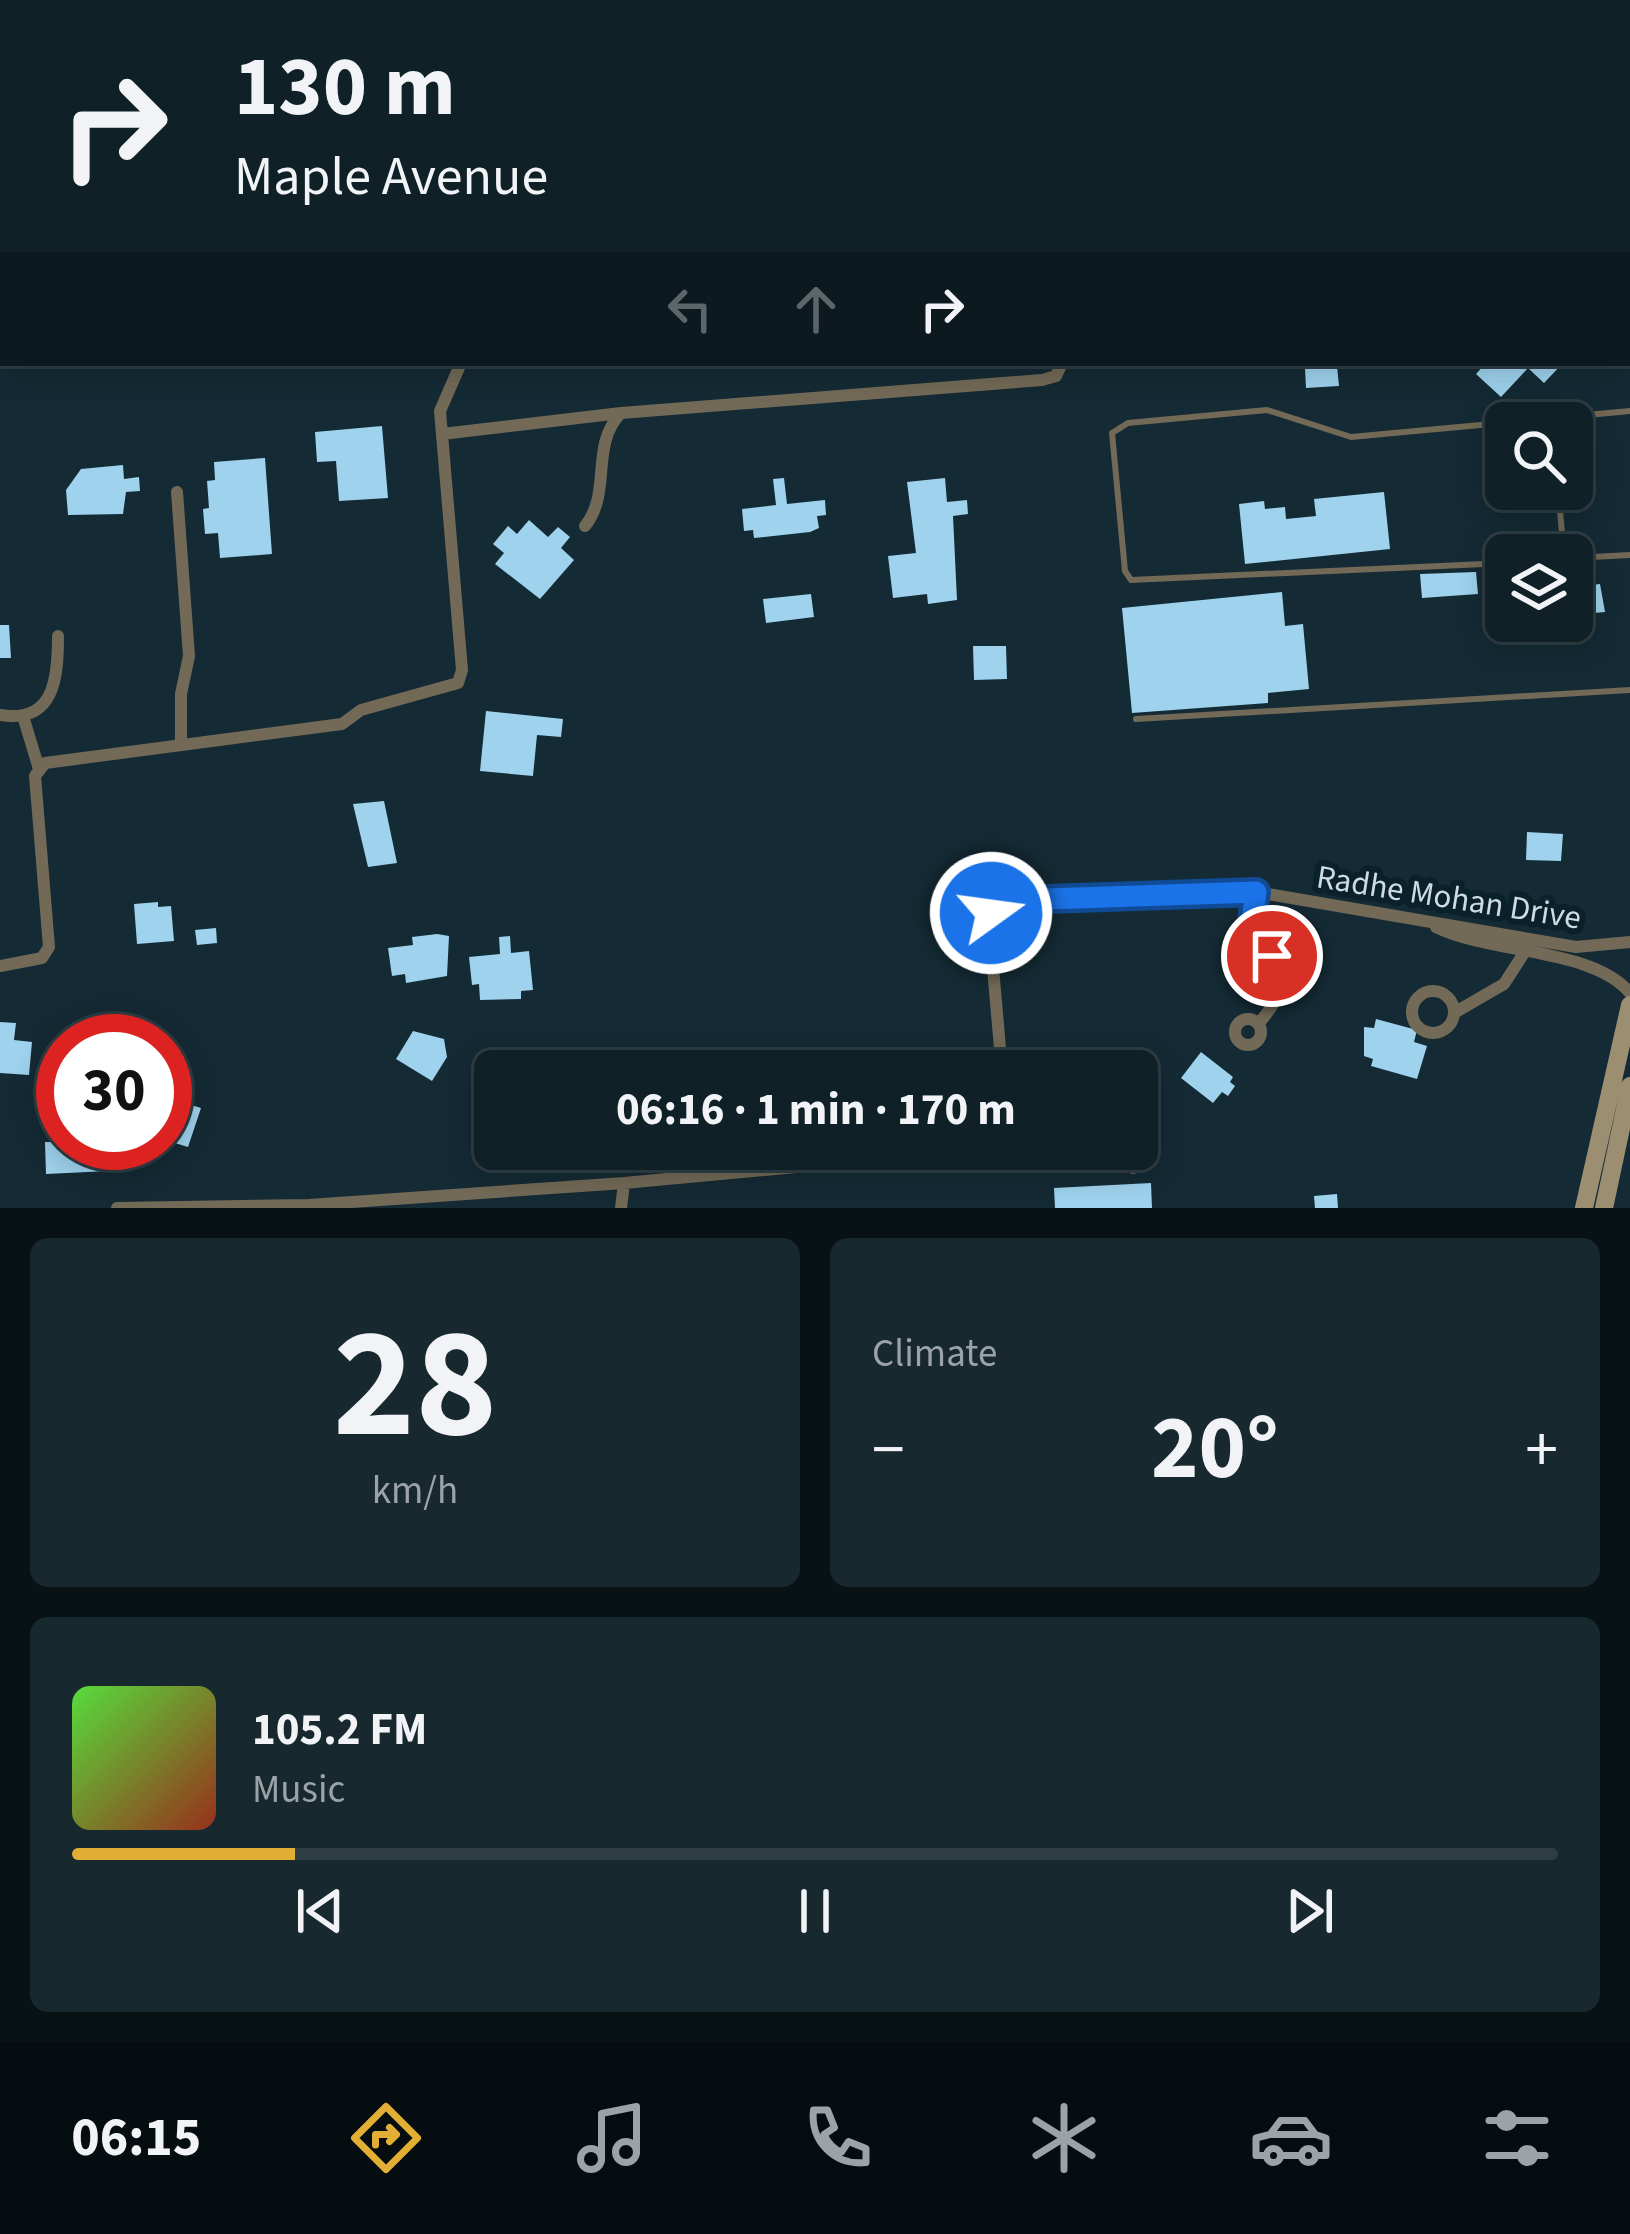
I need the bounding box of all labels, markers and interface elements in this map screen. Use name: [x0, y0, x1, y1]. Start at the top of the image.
text: 130 m: [234, 28, 456, 148]
icon: right: [36, 48, 192, 204]
text: Maple Avenue: [234, 139, 548, 216]
icon: left: [657, 276, 723, 342]
icon: ahead: [783, 276, 849, 342]
icon: right: [909, 276, 975, 342]
map controls: [1485, 402, 1593, 642]
button: search: [1485, 402, 1593, 510]
button: layers: [1485, 534, 1593, 642]
position arrow: [928, 850, 1054, 976]
street label: Radhe Mohan Drive: [1313, 853, 1584, 942]
pin: [1221, 905, 1323, 1007]
icon: arrive: [1239, 923, 1305, 989]
speed limit sign: 30: [36, 1014, 192, 1170]
text: 06:16 · 1 min · 170 m: [616, 1078, 1016, 1142]
text: 28: [333, 1274, 497, 1496]
text: Climate: [872, 1326, 997, 1382]
text: 20°: [1151, 1385, 1279, 1513]
text: −: [872, 1403, 905, 1497]
text: +: [1525, 1403, 1558, 1497]
text: km/h: [372, 1463, 458, 1519]
text: 105.2 FM: [252, 1698, 427, 1762]
text: Music: [252, 1762, 345, 1818]
icon: previous: [287, 1878, 353, 1944]
icon: pause: [782, 1878, 848, 1944]
icon: next: [1277, 1878, 1343, 1944]
icon: directions: [344, 2096, 428, 2180]
icon: music: [570, 2096, 654, 2180]
icon: phone: [796, 2096, 880, 2180]
icon: climate: [1022, 2096, 1106, 2180]
icon: car: [1249, 2096, 1333, 2180]
icon: filters: [1475, 2096, 1559, 2180]
text: 06:15: [71, 2100, 201, 2177]

